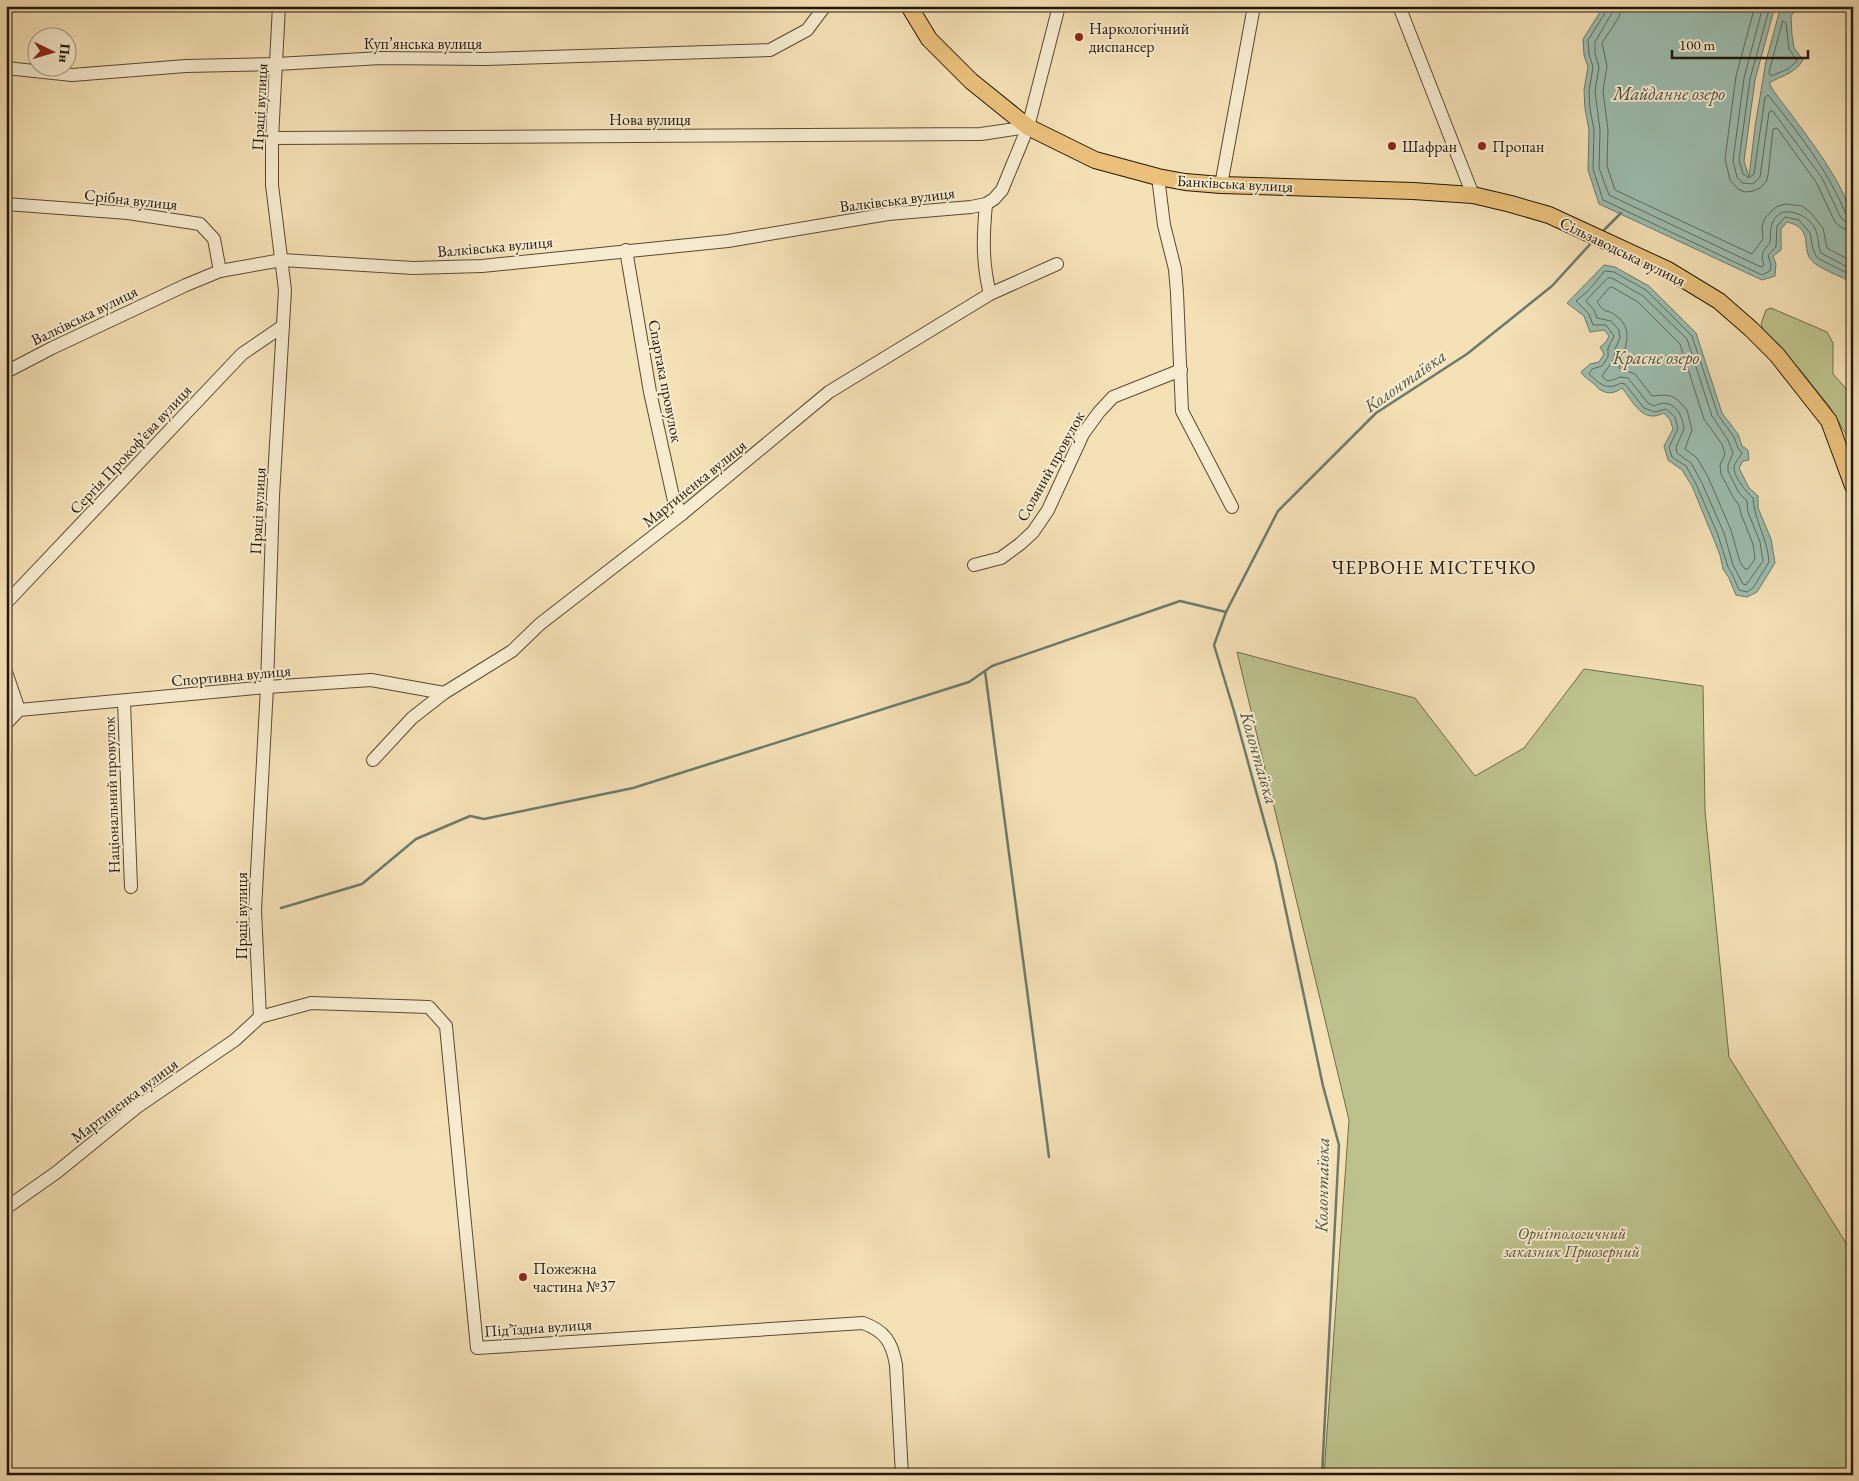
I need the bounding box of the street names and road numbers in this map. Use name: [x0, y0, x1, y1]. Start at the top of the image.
street label: Куп’янська вулиця: [364, 33, 482, 54]
street label: Праці вулиця: [247, 63, 272, 151]
street label: Нова вулиця: [609, 109, 691, 130]
street label: Банківська вулиця: [1176, 170, 1294, 197]
street label: Валківська вулиця: [838, 182, 956, 217]
street label: Срібна вулиця: [83, 184, 179, 215]
street label: Сільзаводська вулиця: [1556, 212, 1689, 291]
street label: Валківська вулиця: [436, 231, 554, 262]
street label: Валківська вулиця: [27, 281, 141, 350]
street label: Спартака провулок: [643, 318, 688, 445]
street label: Сергія Прокоф’єва вулиця: [65, 380, 196, 519]
street label: Соляний провулок: [1011, 407, 1090, 525]
street label: Мартиненка вулиця: [638, 435, 751, 532]
street label: Праці вулиця: [245, 467, 270, 555]
street label: Спортивна вулиця: [170, 660, 292, 691]
street label: Національний провулок: [98, 716, 125, 874]
street label: Праці вулиця: [231, 872, 252, 960]
street label: Мартиненка вулиця: [67, 1053, 182, 1147]
street label: Під’їздна вулиця: [483, 1313, 593, 1342]

